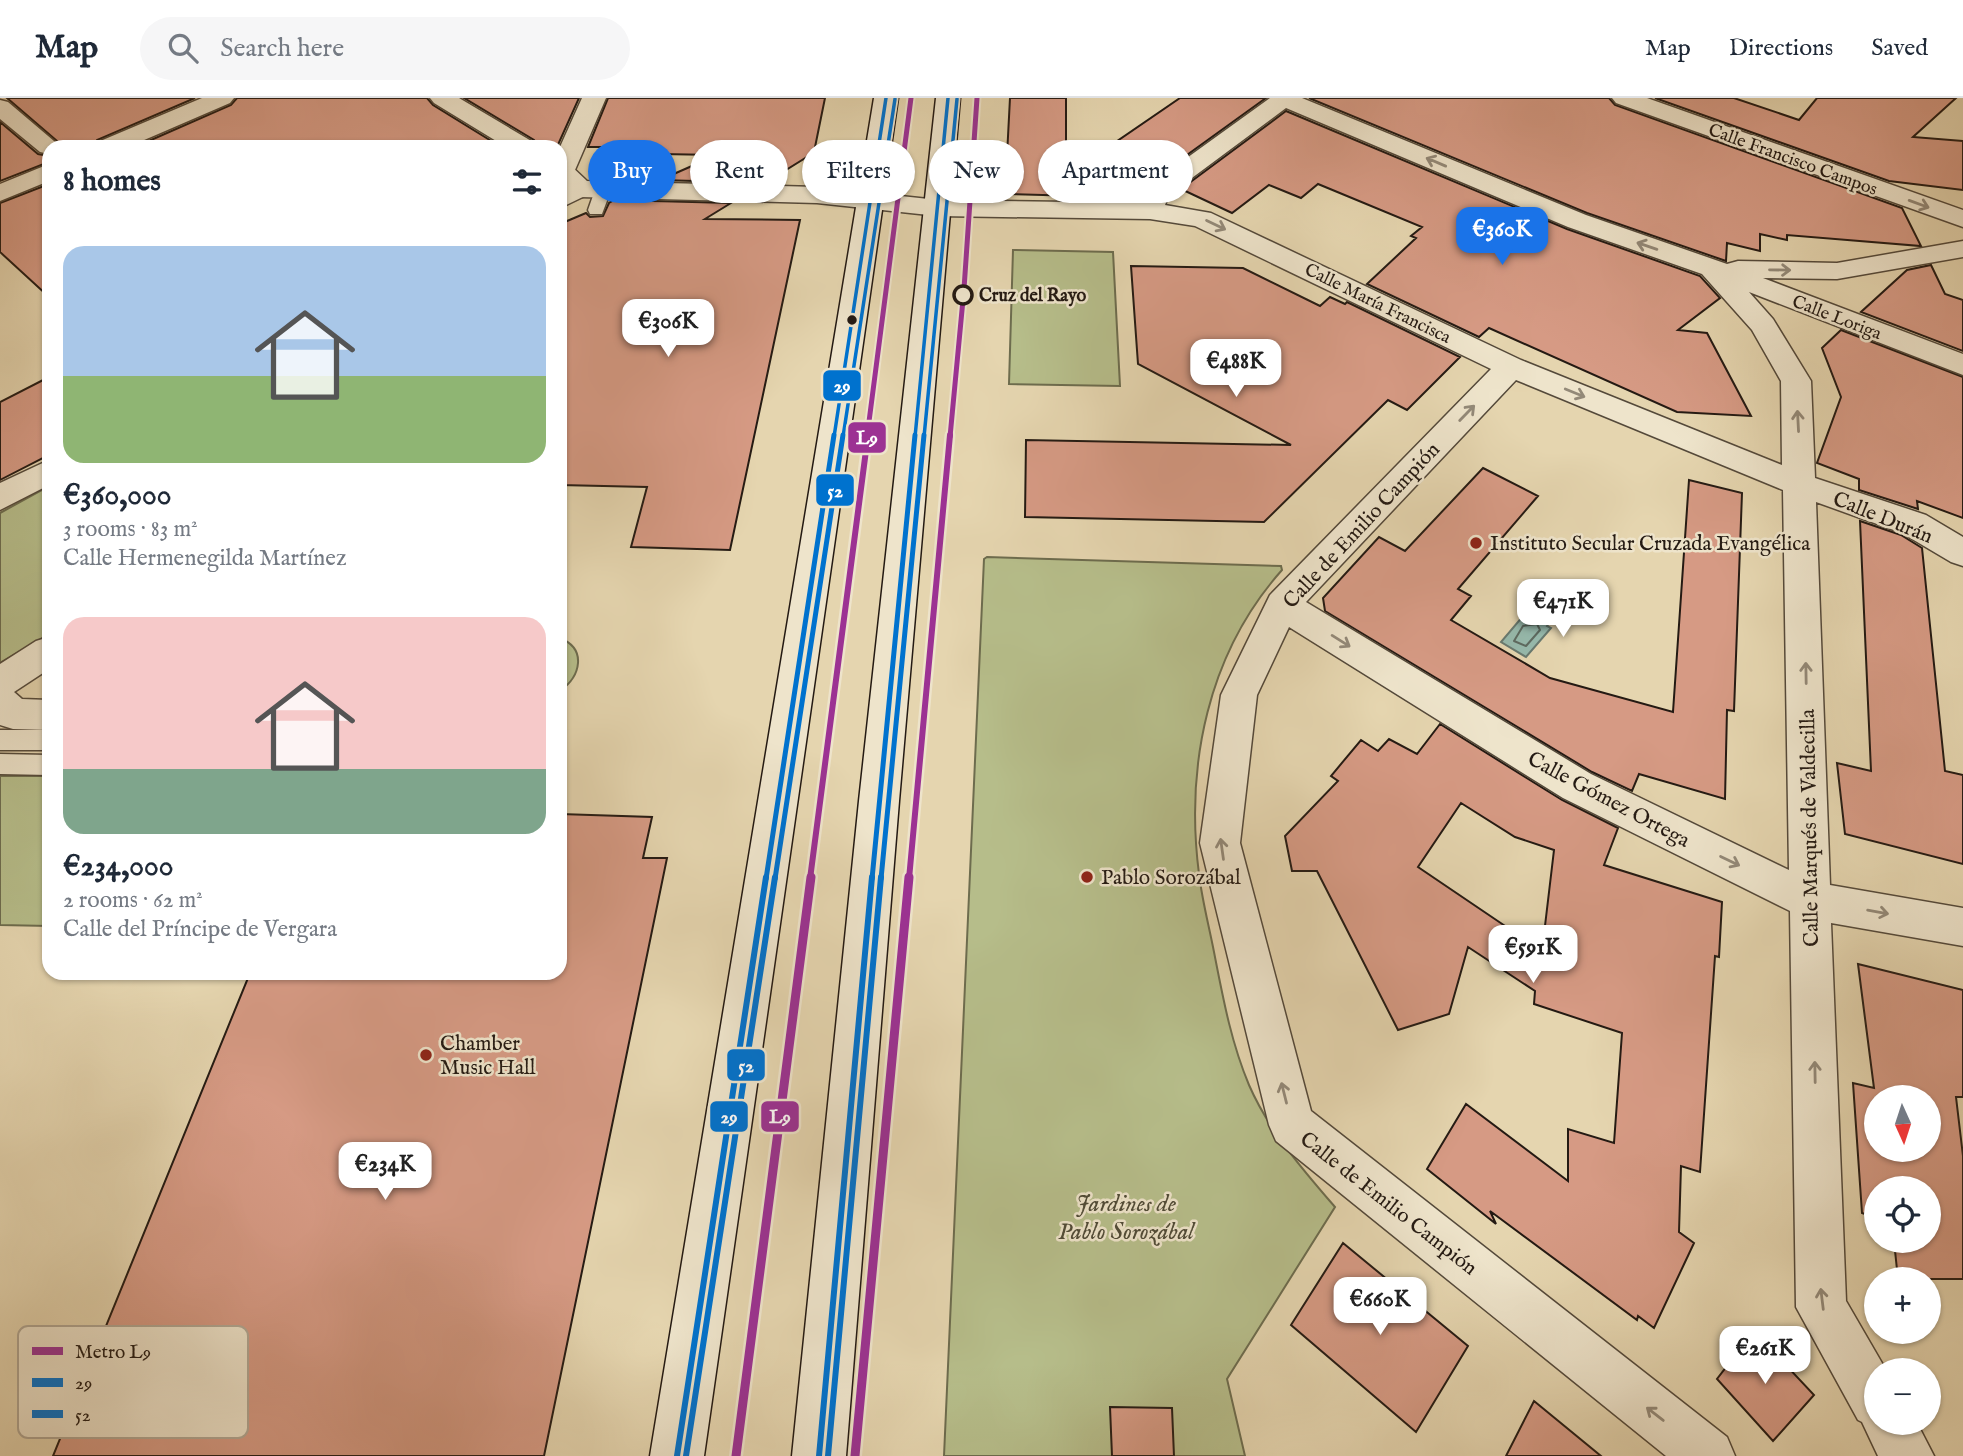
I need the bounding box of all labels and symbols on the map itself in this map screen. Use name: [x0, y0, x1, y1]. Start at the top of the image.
street label: Calle Francisco Campos: [1705, 119, 1880, 202]
one-way arrow: [1425, 155, 1447, 168]
one-way arrow: [1907, 198, 1929, 211]
pin: €360K: [1453, 208, 1551, 267]
one-way arrow: [1205, 219, 1226, 233]
one-way arrow: [1637, 239, 1659, 251]
street label: Calle María Francisca: [1300, 259, 1454, 350]
one-way arrow: [1768, 263, 1791, 276]
marker: Cruz del Rayo: [953, 285, 973, 305]
place label: Cruz del Rayo: [979, 285, 1086, 308]
street label: Calle Loriga: [1788, 291, 1885, 346]
pin: €306K: [619, 300, 717, 359]
unlabelled marker: [845, 313, 859, 327]
pin: €488K: [1187, 340, 1285, 399]
line badge: 29: [822, 369, 862, 402]
text: 29: [833, 375, 851, 399]
one-way arrow: [1563, 387, 1585, 400]
one-way arrow: [1458, 404, 1475, 421]
one-way arrow: [1792, 410, 1805, 433]
line badge: L9: [847, 421, 887, 454]
text: L9: [856, 427, 878, 451]
street label: Calle de Emilio Campión: [1278, 437, 1446, 615]
line badge: 52: [815, 473, 855, 507]
text: 52: [827, 480, 843, 504]
street label: Calle Durán: [1829, 486, 1936, 551]
place label: Instituto Secular Cruzada Evangélica: [1490, 531, 1811, 558]
marker: Instituto Secular Cruzada Evangélica: [1468, 535, 1484, 551]
pin: €471K: [1514, 580, 1612, 639]
one-way arrow: [1330, 634, 1350, 648]
one-way arrow: [1799, 662, 1812, 685]
street label: Calle Marqués de Valdecilla: [1795, 708, 1826, 947]
street label: Calle Gómez Ortega: [1522, 746, 1695, 855]
one-way arrow: [1216, 838, 1229, 860]
one-way arrow: [1719, 855, 1740, 869]
place label: Pablo Sorozábal: [1101, 865, 1241, 892]
marker: Pablo Sorozábal: [1079, 869, 1095, 885]
one-way arrow: [1866, 906, 1889, 919]
pin: €591K: [1484, 926, 1582, 985]
place label: Chamber Music Hall: [440, 1031, 536, 1082]
marker: Chamber Music Hall: [418, 1047, 434, 1063]
line badge: 52: [726, 1048, 766, 1082]
text: 52: [738, 1055, 754, 1079]
one-way arrow: [1809, 1061, 1822, 1084]
one-way arrow: [1276, 1082, 1289, 1104]
north arrow: [1864, 1085, 1941, 1162]
line badge: 29: [709, 1100, 749, 1133]
line badge: L9: [760, 1100, 800, 1133]
text: 29: [720, 1106, 738, 1130]
text: L9: [769, 1106, 791, 1130]
street label: Calle de Emilio Campión: [1294, 1126, 1482, 1282]
pin: €234K: [336, 1142, 434, 1202]
park label: Jardines de Pablo Sorozábal: [1058, 1189, 1196, 1248]
pin: €660K: [1331, 1278, 1429, 1337]
one-way arrow: [1816, 1288, 1829, 1311]
legend: [18, 1326, 248, 1438]
pin: €261K: [1716, 1326, 1814, 1386]
text: Metro L9: [75, 1341, 151, 1365]
text: 29: [75, 1372, 92, 1396]
text: 52: [75, 1404, 91, 1428]
one-way arrow: [1646, 1406, 1664, 1421]

